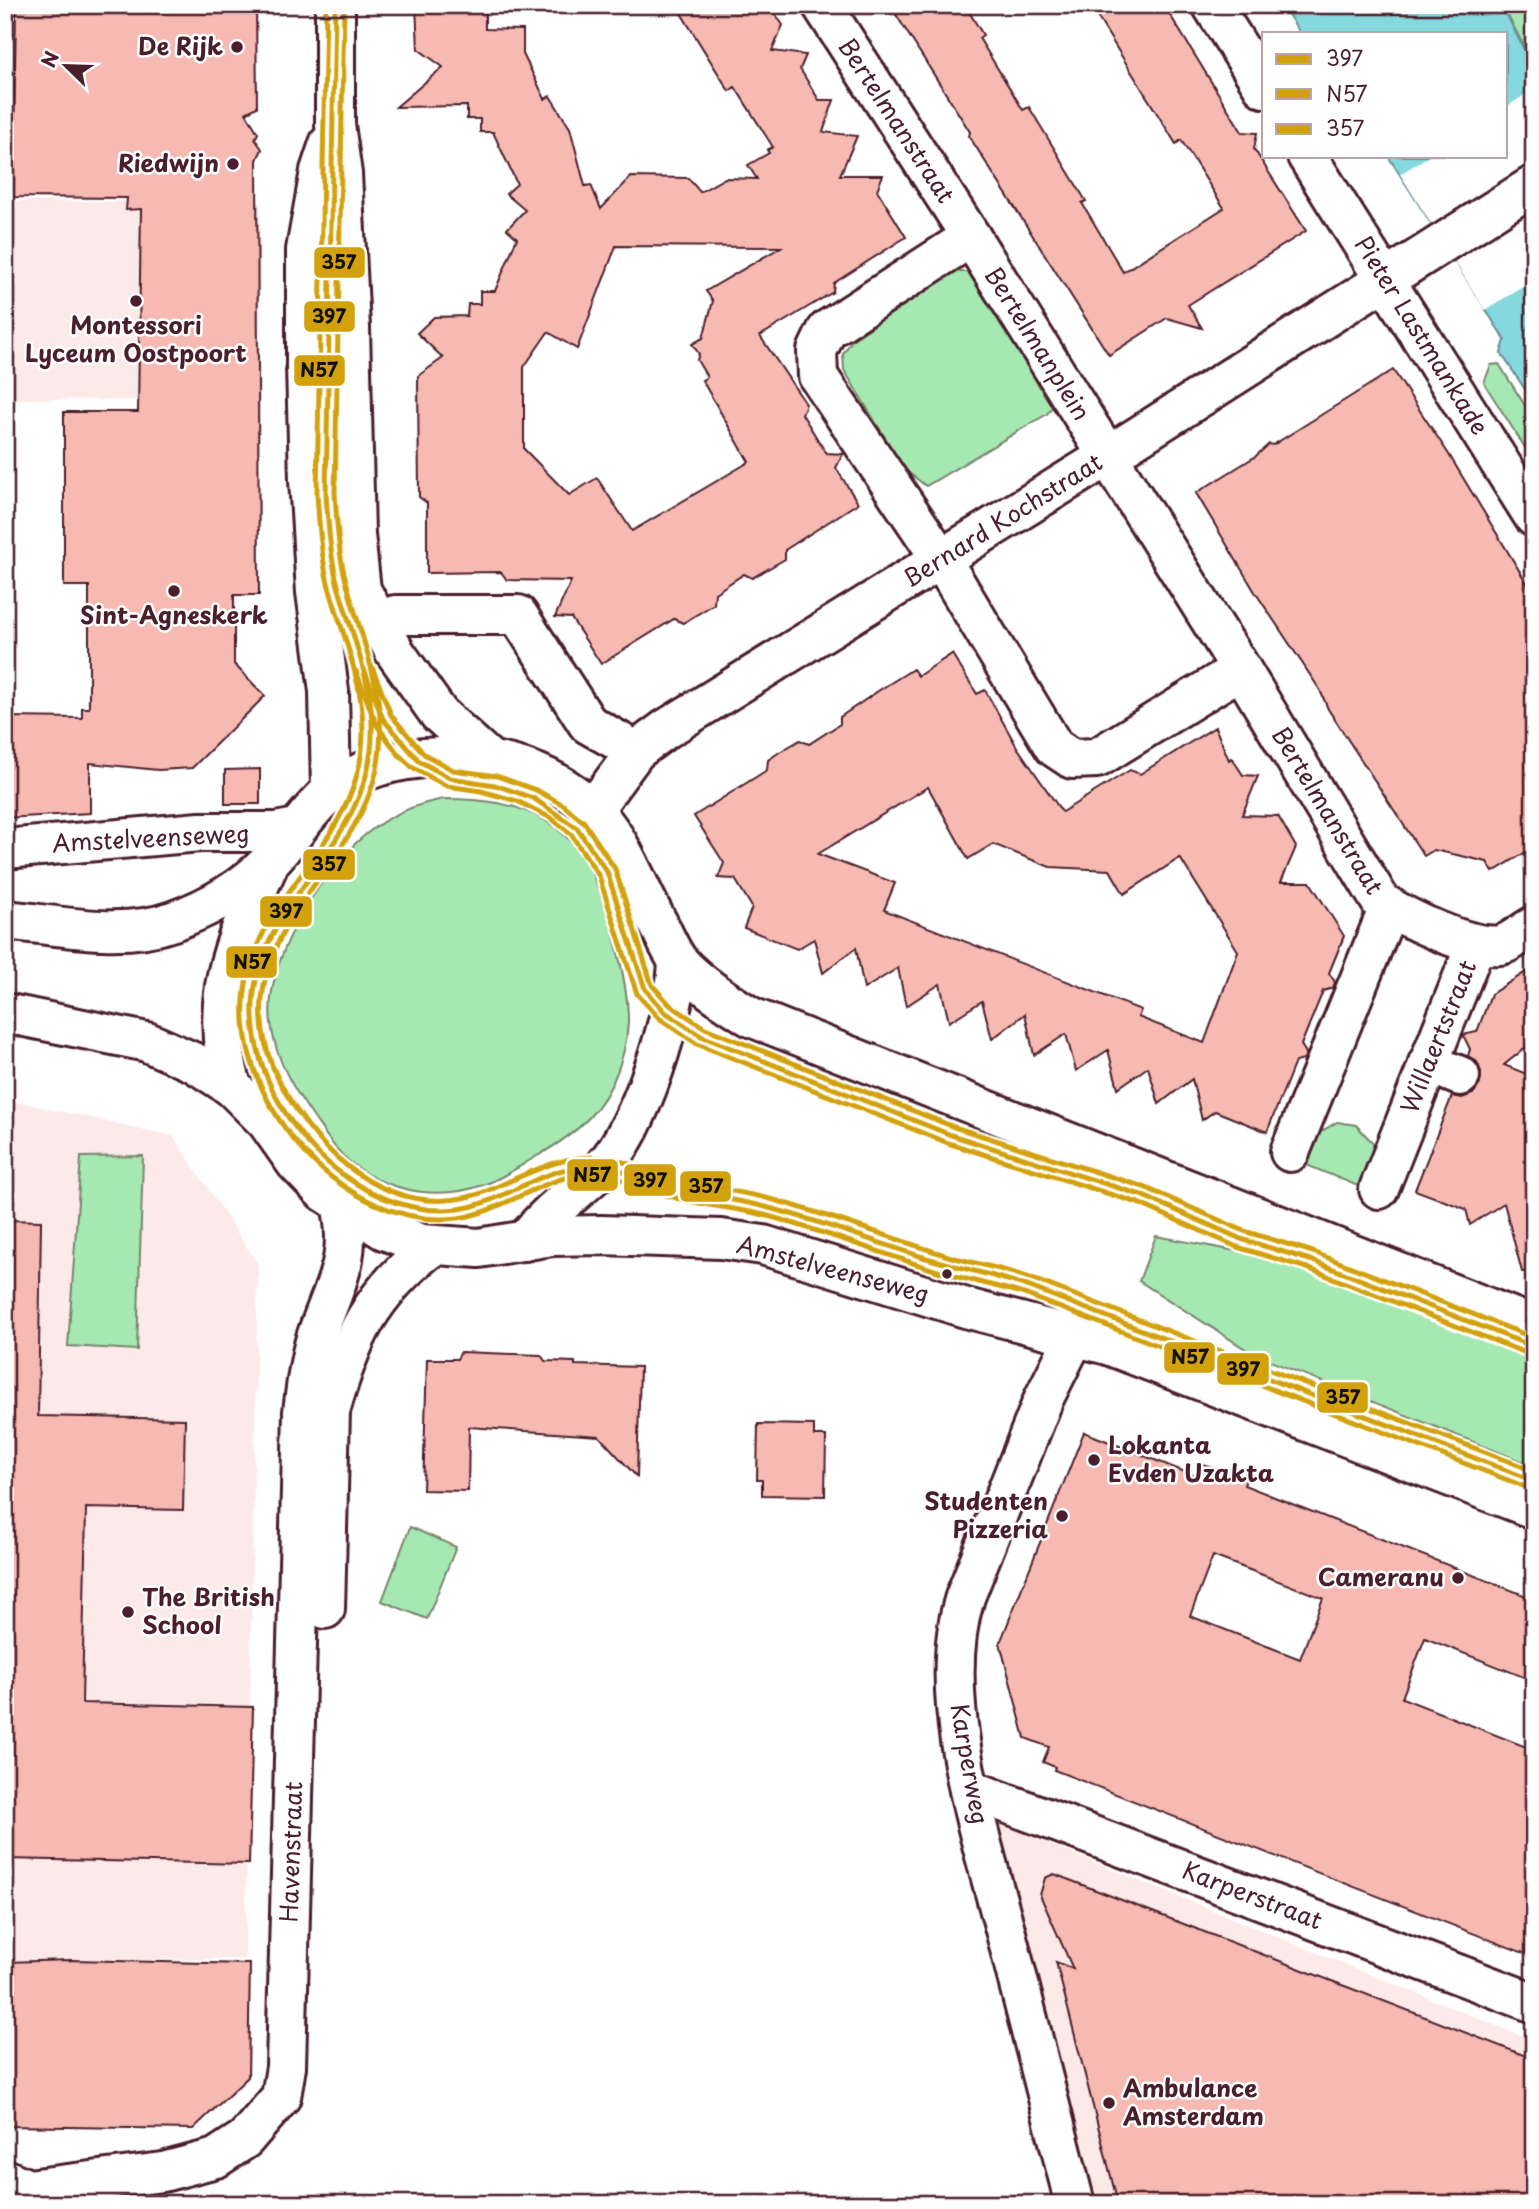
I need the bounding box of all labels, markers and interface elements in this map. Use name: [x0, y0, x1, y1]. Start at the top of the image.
place label: De Rijk: [138, 27, 223, 63]
street label: Bertelmanstraat: [831, 30, 965, 210]
north arrow: [32, 32, 102, 102]
legend: [1262, 32, 1508, 158]
marker: De Rijk: [229, 39, 245, 55]
text: 397: [1326, 41, 1363, 73]
text: N: [34, 47, 65, 71]
text: N57: [1326, 77, 1368, 109]
text: 357: [1326, 111, 1365, 143]
place label: Riedwijn: [118, 144, 219, 180]
marker: Riedwijn: [225, 156, 241, 172]
street label: Pieter Lastmankade: [1347, 228, 1499, 441]
line badge: 357: [313, 246, 366, 279]
text: 357: [322, 247, 357, 275]
street label: Bertelmanplein: [977, 259, 1100, 427]
marker: Montessori Lyceum Oostpoort: [128, 293, 144, 309]
line badge: 397: [303, 300, 356, 333]
text: 397: [312, 301, 346, 329]
place label: Montessori Lyceum Oostpoort: [25, 306, 247, 370]
line badge: N57: [293, 354, 346, 387]
text: N57: [300, 355, 338, 383]
street label: Bernard Kochstraat: [895, 443, 1109, 595]
marker: Sint-Agneskerk: [166, 583, 182, 599]
place label: Sint-Agneskerk: [80, 596, 268, 632]
street label: Bertelmanstraat: [1264, 719, 1393, 901]
street label: Amstelveenseweg: [51, 814, 251, 860]
line badge: 357: [302, 848, 356, 881]
text: 357: [312, 849, 347, 877]
line badge: 397: [259, 895, 313, 928]
text: 397: [269, 896, 303, 924]
line badge: N57: [225, 945, 278, 979]
text: N57: [233, 947, 271, 975]
street label: Willaertstraat: [1390, 954, 1484, 1118]
line badge: N57: [566, 1158, 619, 1192]
text: N57: [573, 1160, 611, 1188]
line badge: 397: [623, 1163, 677, 1197]
text: 397: [633, 1165, 667, 1193]
line badge: 357: [679, 1170, 732, 1203]
text: 357: [689, 1171, 724, 1199]
street label: Amstelveenseweg: [733, 1225, 934, 1311]
unlabelled marker: [940, 1267, 954, 1281]
line badge: N57: [1163, 1341, 1216, 1374]
text: N57: [1171, 1342, 1209, 1370]
line badge: 397: [1216, 1352, 1270, 1386]
text: 397: [1226, 1354, 1260, 1382]
line badge: 357: [1316, 1381, 1369, 1414]
text: 357: [1326, 1382, 1361, 1410]
place label: Lokanta Evden Uzakta: [1108, 1426, 1275, 1490]
marker: Lokanta Evden Uzakta: [1086, 1452, 1102, 1468]
place label: Studenten Pizzeria: [925, 1482, 1048, 1546]
marker: Studenten Pizzeria: [1054, 1508, 1070, 1524]
place label: Cameranu: [1318, 1558, 1444, 1594]
marker: Cameranu: [1450, 1570, 1466, 1586]
place label: The British School: [142, 1578, 275, 1642]
marker: The British School: [120, 1604, 136, 1620]
street label: Karperweg: [943, 1700, 999, 1827]
street label: Havenstraat: [270, 1781, 310, 1923]
street label: Karperstraat: [1177, 1851, 1328, 1937]
place label: Ambulance Amsterdam: [1122, 2069, 1264, 2133]
marker: Ambulance Amsterdam: [1101, 2095, 1117, 2111]

